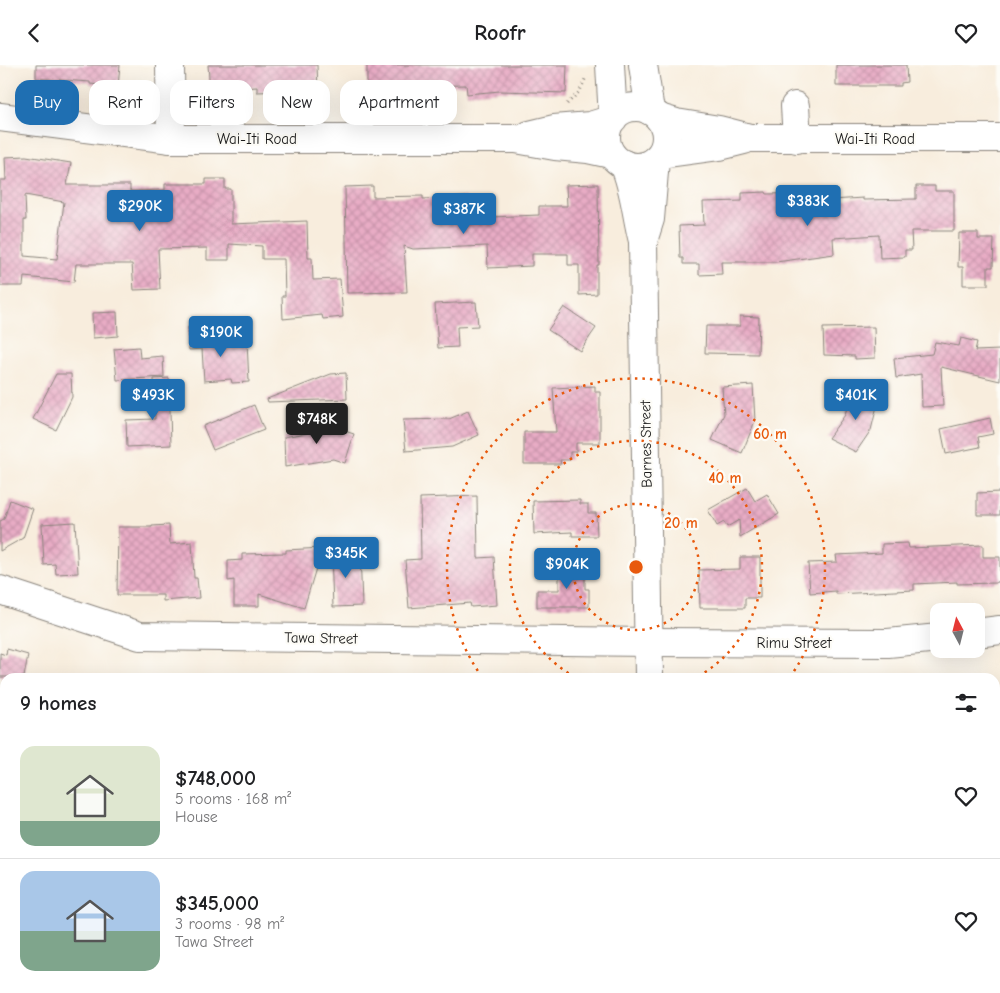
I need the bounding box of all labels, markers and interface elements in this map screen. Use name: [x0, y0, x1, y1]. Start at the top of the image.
icon: back: [20, 19, 48, 47]
icon: heart: [952, 19, 980, 47]
text: Roofr: [474, 20, 526, 46]
chip: Buy: [15, 80, 79, 125]
chip: Rent: [89, 80, 160, 125]
chip: Filters: [170, 80, 253, 125]
chip: New: [263, 80, 330, 125]
chip: Apartment: [340, 80, 457, 125]
street label: Wai-Iti Road: [217, 130, 297, 148]
street label: Wai-Iti Road: [835, 130, 915, 148]
pin: $383K: [773, 185, 843, 227]
pin: $290K: [105, 189, 175, 232]
text: $383K: [787, 192, 829, 210]
pin: $387K: [429, 193, 499, 235]
text: $290K: [118, 197, 162, 215]
text: $387K: [443, 200, 485, 218]
pin: $190K: [186, 315, 256, 358]
text: $190K: [200, 323, 242, 341]
pin: $493K: [118, 379, 188, 421]
pin: $401K: [821, 379, 891, 421]
text: $493K: [132, 386, 174, 404]
text: $401K: [835, 386, 877, 404]
street label: Barnes Street: [636, 399, 656, 488]
pin: $748K: [282, 403, 352, 445]
text: $748K: [297, 410, 337, 428]
text: 60 m: [753, 425, 787, 443]
text: 40 m: [709, 469, 742, 487]
text: 20 m: [664, 514, 698, 532]
pin: $345K: [311, 537, 381, 579]
text: $345K: [325, 544, 367, 562]
pin: $904K: [532, 547, 602, 590]
text: $904K: [545, 555, 589, 573]
centre of rings: [627, 558, 645, 576]
north arrow: [930, 603, 985, 657]
map controls: [930, 603, 985, 658]
street label: Tawa Street: [284, 628, 358, 648]
street label: Rimu Street: [757, 634, 832, 652]
icon: filters: [952, 689, 980, 717]
text: 9 homes: [20, 691, 96, 715]
icon: home: [60, 766, 120, 826]
text: $748,000: [175, 766, 256, 790]
icon: heart: [952, 782, 980, 810]
text: 5 rooms · 168 m²: [175, 790, 291, 808]
text: House: [175, 808, 218, 826]
icon: home: [60, 891, 120, 951]
text: $345,000: [175, 891, 259, 915]
icon: heart: [952, 907, 980, 935]
text: 3 rooms · 98 m²: [175, 915, 284, 933]
text: Tawa Street: [175, 933, 253, 951]

